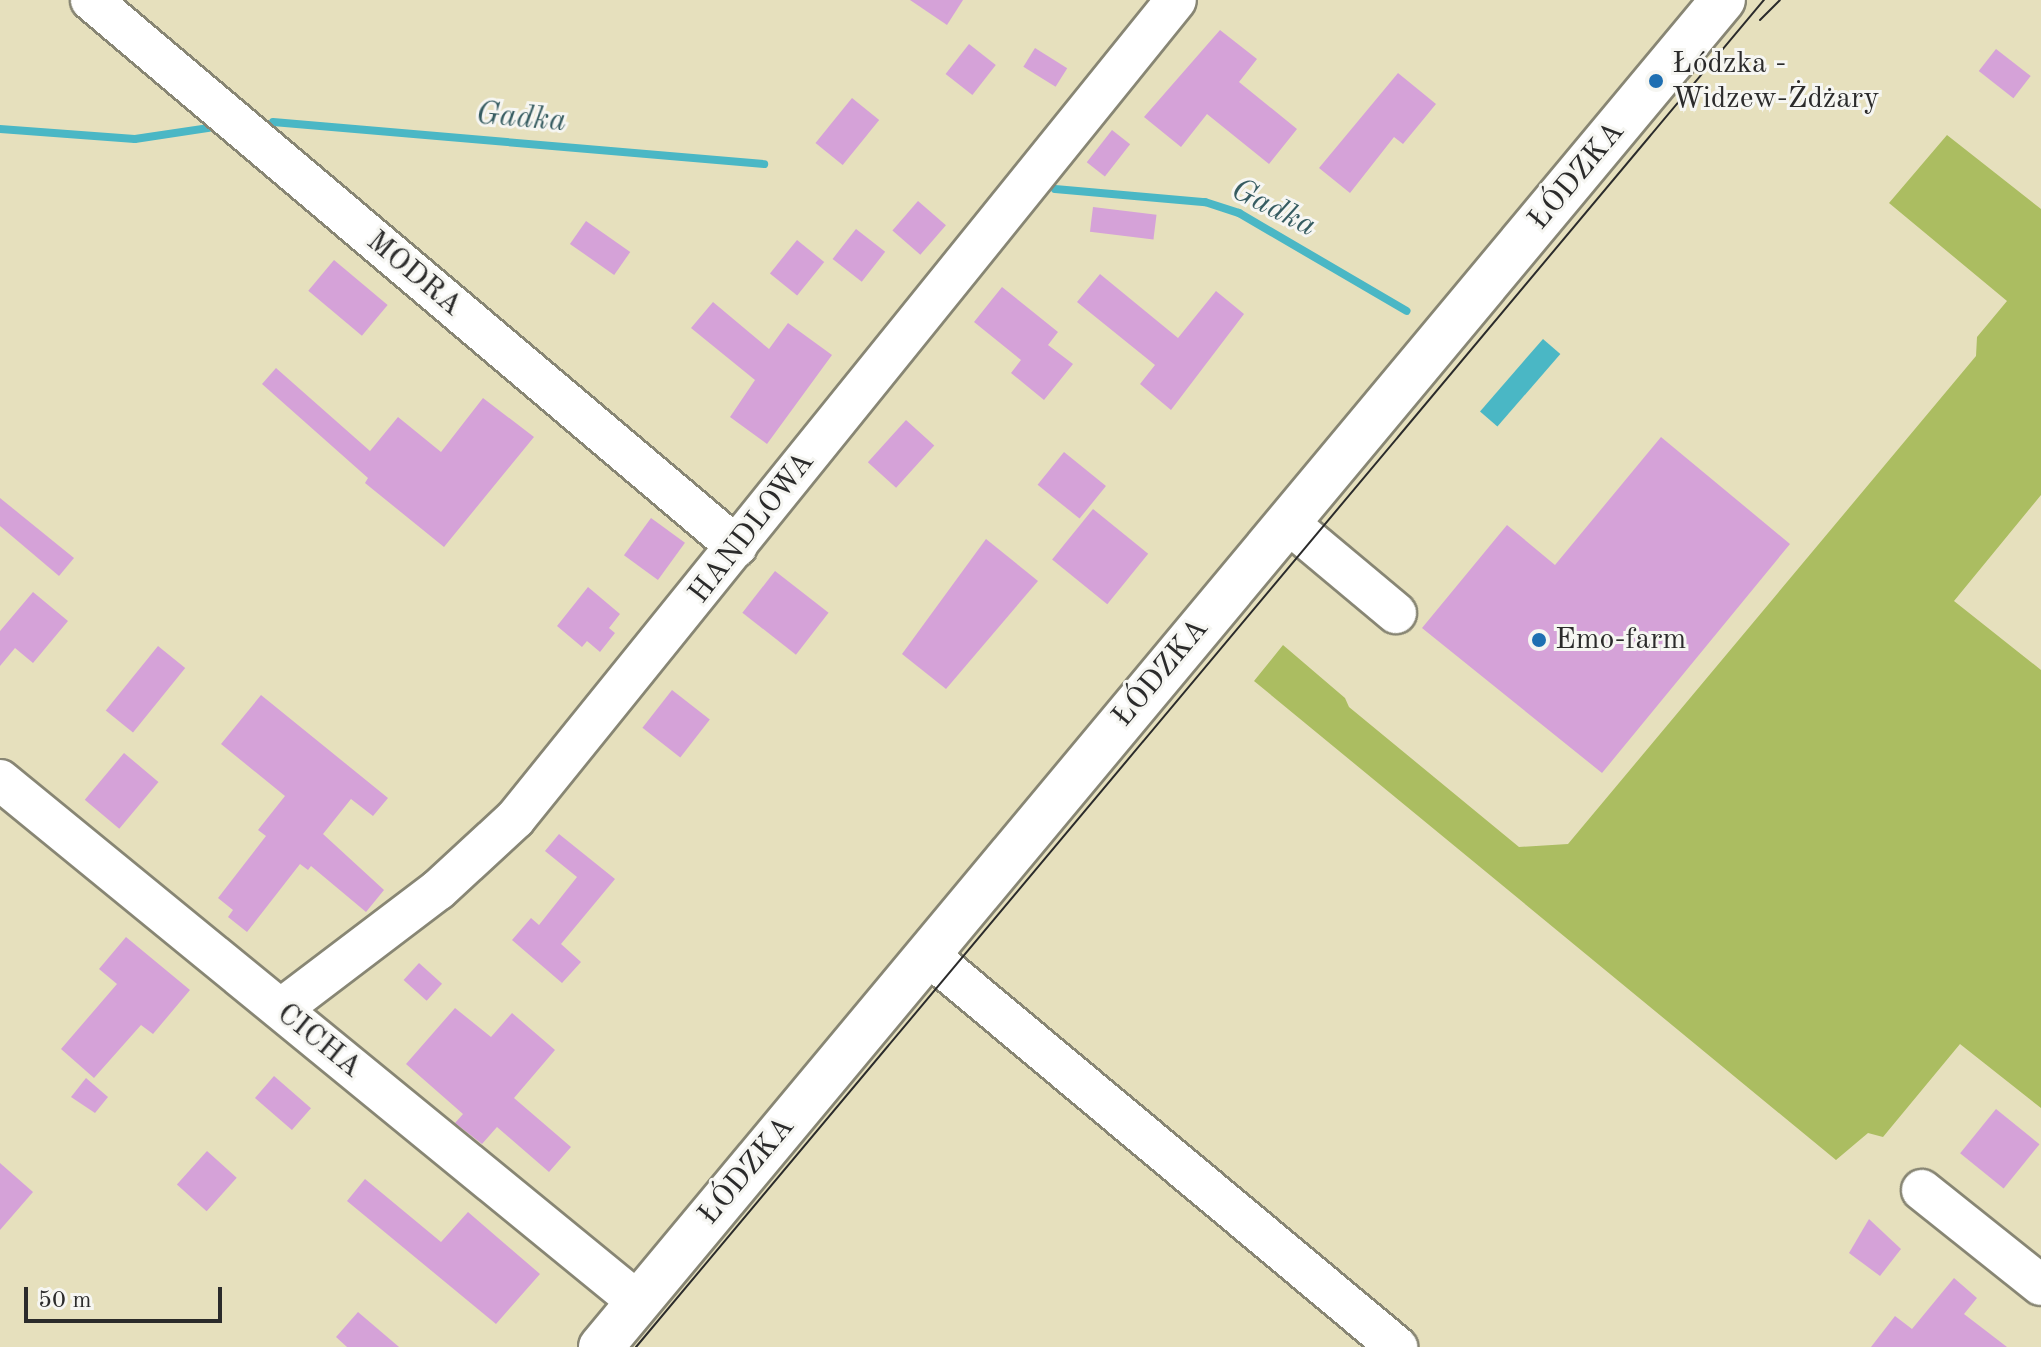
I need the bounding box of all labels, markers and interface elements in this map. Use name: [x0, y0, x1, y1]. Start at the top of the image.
place label: Łódzka - Widzew-Żdżary: [1672, 46, 1879, 116]
marker: Łódzka - Widzew-Żdżary: [1647, 72, 1665, 90]
water label: Gadka: [474, 96, 568, 142]
street label: ŁÓDZKA: [1521, 115, 1633, 237]
water label: Gadka: [1224, 171, 1322, 247]
street label: MODRA: [359, 224, 469, 324]
street label: HANDLOWA: [682, 445, 822, 611]
street label: ŁÓDZKA: [1105, 612, 1217, 734]
place label: Emo-farm: [1555, 622, 1686, 658]
marker: Emo-farm: [1530, 631, 1548, 649]
street label: CICHA: [269, 996, 369, 1086]
street label: ŁÓDZKA: [691, 1110, 803, 1232]
scale bar: [28, 1271, 226, 1321]
text: 50 m: [38, 1289, 92, 1313]

